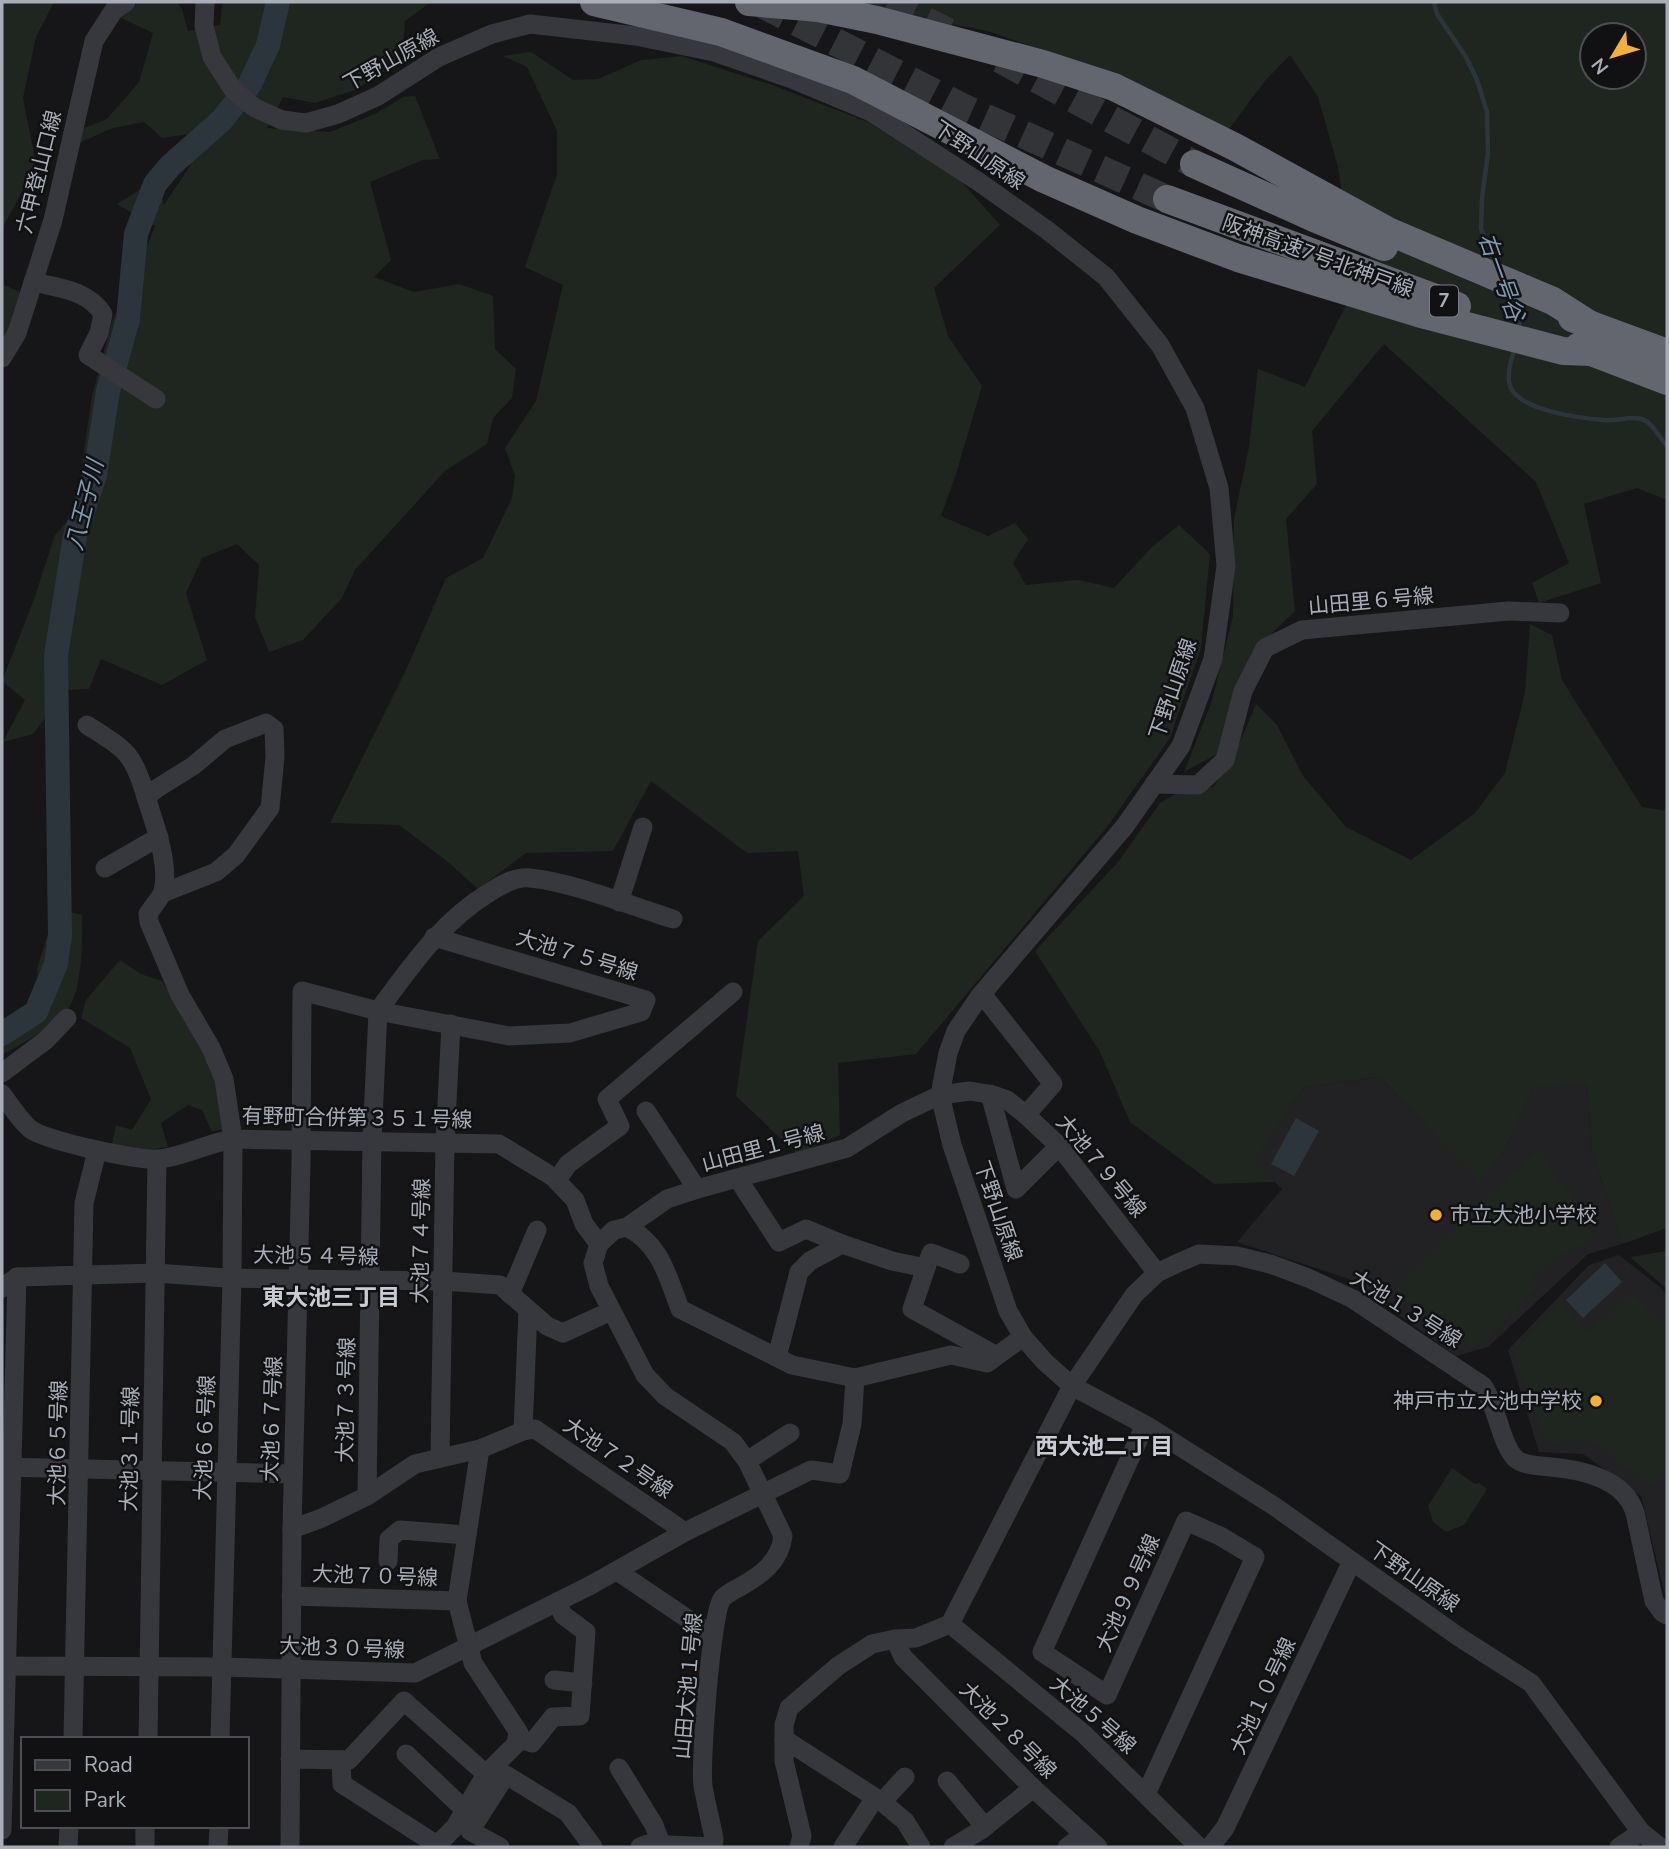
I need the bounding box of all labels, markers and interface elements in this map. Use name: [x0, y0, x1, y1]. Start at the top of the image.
north arrow: [1578, 21, 1648, 91]
street label: 下野山原線: [338, 22, 444, 98]
text: N: [1586, 52, 1615, 79]
street label: 六甲登山口線: [10, 107, 68, 237]
street label: 下野山原線: [928, 114, 1030, 196]
street label: 阪神高速7号北神戸線: [1218, 208, 1418, 304]
water label: 右一号谷: [1471, 228, 1532, 327]
road number: 7: [1430, 286, 1458, 316]
water label: 八王子川: [59, 454, 112, 553]
street label: 山田里６号線: [1307, 582, 1435, 620]
street label: 下野山原線: [1143, 635, 1203, 743]
street label: 大池７５号線: [513, 923, 641, 987]
street label: 有野町合併第３５１号線: [241, 1102, 473, 1134]
street label: 大池７９号線: [1050, 1109, 1152, 1223]
street label: 山田里１号線: [699, 1118, 827, 1178]
street label: 下野山原線: [968, 1157, 1028, 1265]
street label: 大池７４号線: [406, 1178, 436, 1304]
place label: 市立大池小学校: [1450, 1201, 1597, 1229]
marker: 市立大池小学校: [1428, 1207, 1444, 1223]
street label: 大池５４号線: [253, 1241, 379, 1271]
street label: 大池１３号線: [1345, 1264, 1467, 1354]
district label: 東大池三丁目: [262, 1282, 400, 1313]
street label: 大池７３号線: [331, 1337, 361, 1463]
street label: 大池６７号線: [256, 1356, 288, 1482]
street label: 大池６６号線: [189, 1375, 221, 1501]
street label: 大池６５号線: [43, 1380, 73, 1506]
street label: 大池３１号線: [115, 1386, 145, 1512]
place label: 神戸市立大池中学校: [1393, 1387, 1582, 1415]
marker: 神戸市立大池中学校: [1588, 1393, 1604, 1409]
street label: 大池７２号線: [558, 1411, 678, 1505]
district label: 西大池二丁目: [1035, 1431, 1173, 1462]
street label: 大池９９号線: [1090, 1530, 1166, 1656]
street label: 下野山原線: [1363, 1535, 1465, 1619]
street label: 大池７０号線: [312, 1560, 438, 1592]
street label: 山田大池１号線: [668, 1612, 708, 1760]
street label: 大池３０号線: [279, 1632, 405, 1664]
street label: 大池１０号線: [1224, 1633, 1302, 1759]
street label: 大池５号線: [1044, 1670, 1142, 1760]
street label: 大池２８号線: [954, 1676, 1062, 1784]
legend: [21, 1737, 248, 1828]
text: Road: [84, 1751, 133, 1779]
text: Park: [84, 1786, 126, 1814]

